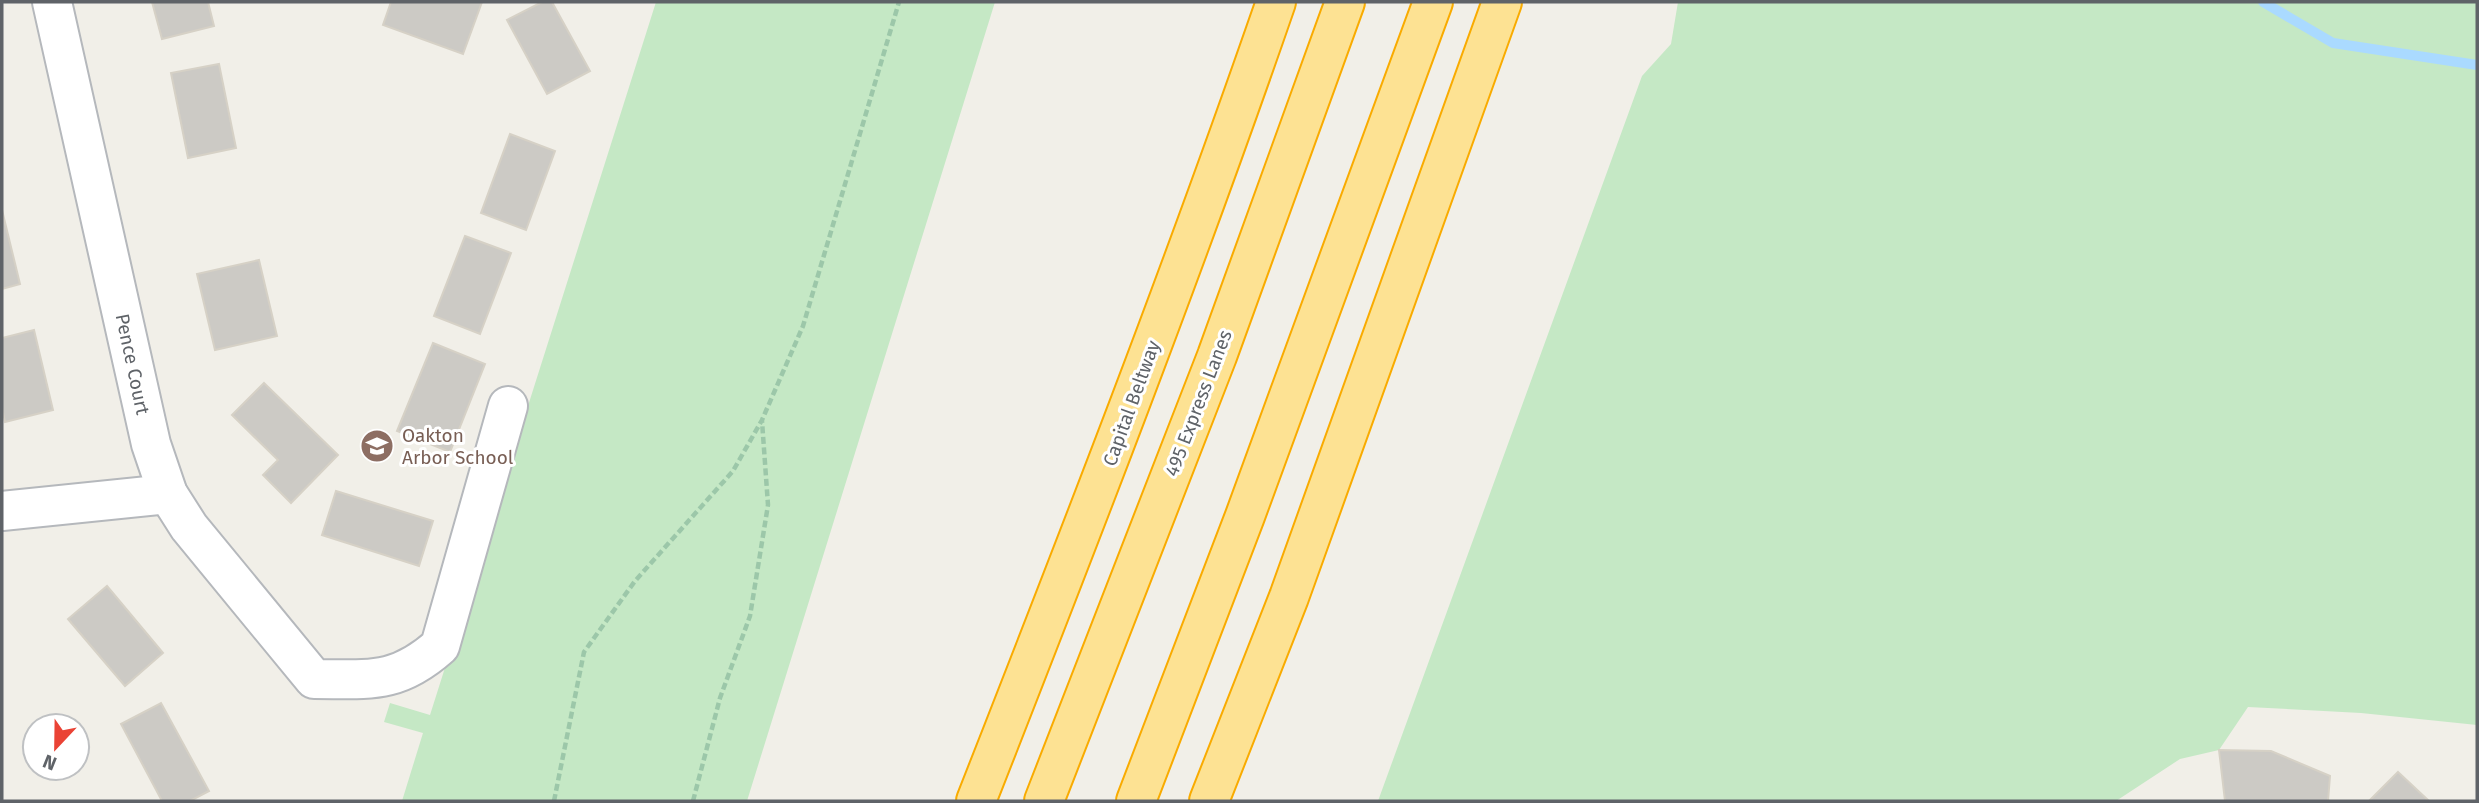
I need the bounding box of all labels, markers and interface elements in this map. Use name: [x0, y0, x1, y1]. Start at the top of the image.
street label: Pence Court: [111, 311, 154, 417]
street label: 495 Express Lanes: [1160, 327, 1237, 479]
street label: Capital Beltway: [1098, 337, 1165, 469]
place label: Oakton Arbor School: [402, 424, 514, 469]
school or university icon: Oakton Arbor School: [358, 427, 396, 465]
north arrow: [21, 712, 91, 782]
text: N: [40, 749, 60, 775]

